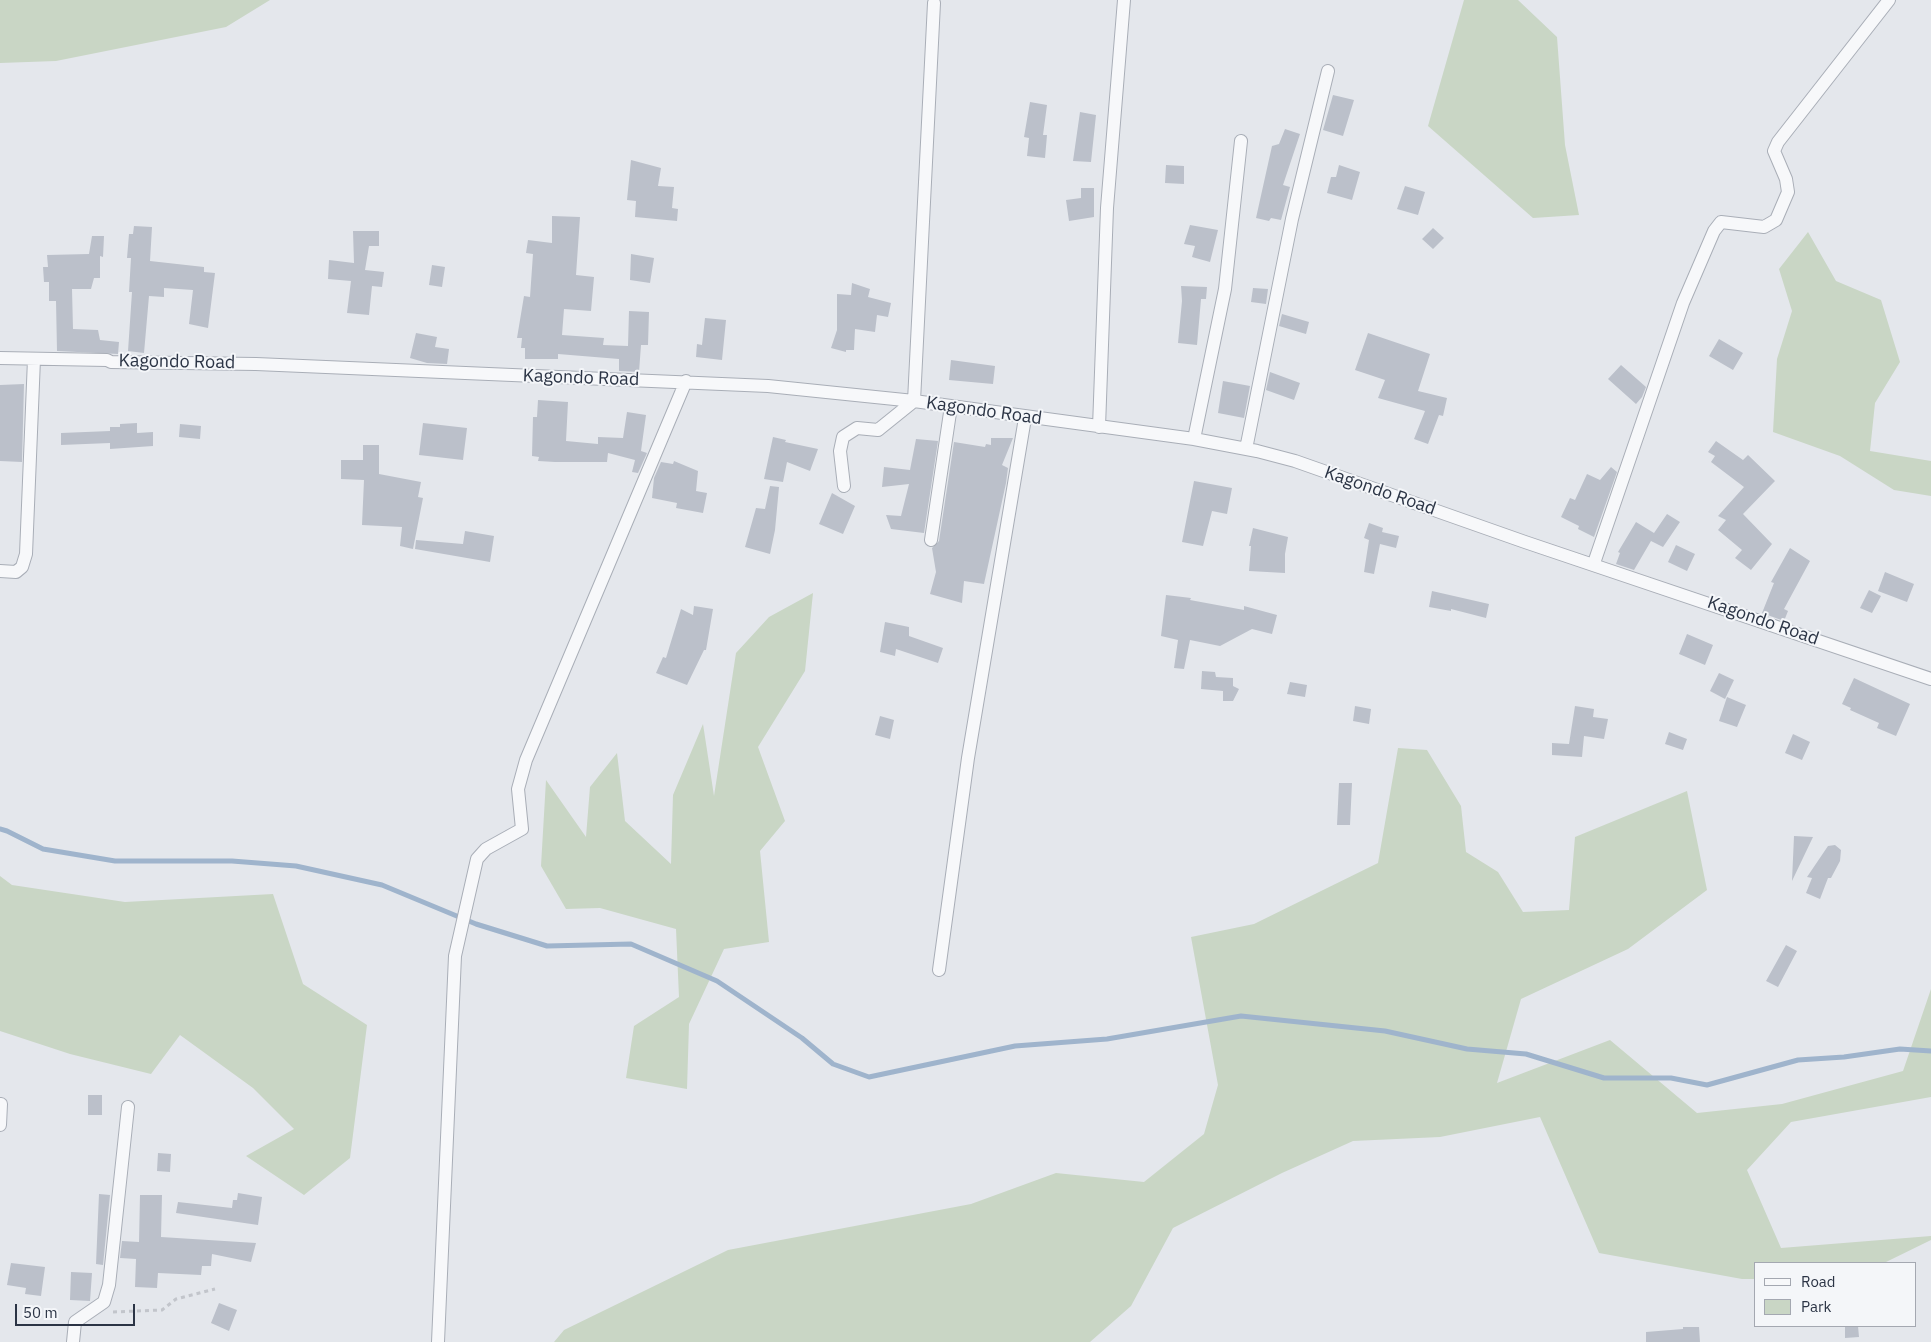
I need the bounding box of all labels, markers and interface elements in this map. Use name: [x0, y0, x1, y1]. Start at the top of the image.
street label: Kagondo Road: [119, 350, 235, 374]
street label: Kagondo Road: [522, 365, 640, 391]
street label: Kagondo Road: [925, 392, 1043, 430]
street label: Kagondo Road: [1321, 462, 1439, 520]
street label: Kagondo Road: [1704, 592, 1822, 650]
legend: [1754, 1262, 1916, 1327]
text: Road: [1801, 1272, 1836, 1291]
scale bar: [18, 1294, 138, 1326]
text: Park: [1801, 1297, 1831, 1316]
text: 50 m: [23, 1303, 58, 1322]

